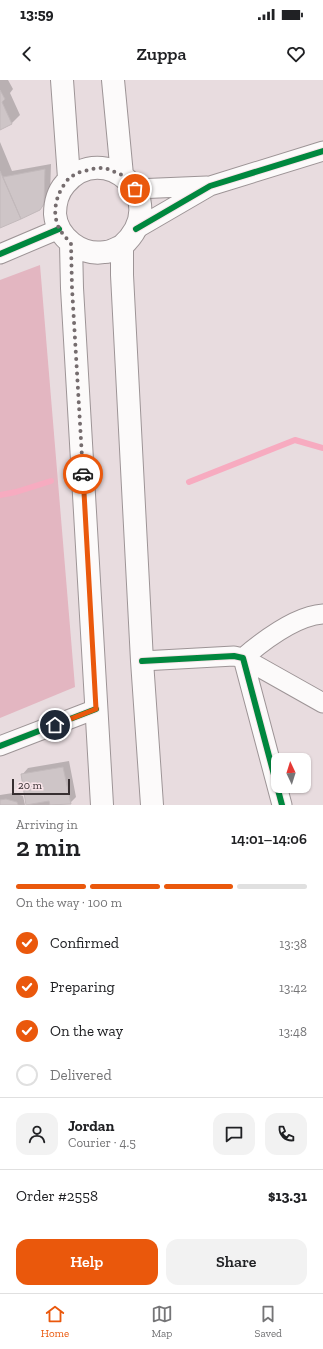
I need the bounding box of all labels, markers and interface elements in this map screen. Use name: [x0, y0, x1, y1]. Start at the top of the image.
text: 13:59: [20, 5, 54, 23]
icon: back: [16, 43, 38, 65]
text: Zuppa: [137, 43, 186, 65]
icon: heart: [285, 43, 307, 65]
pin: [118, 172, 152, 206]
icon: bag: [124, 178, 146, 200]
courier: [63, 454, 103, 494]
icon: car: [72, 463, 94, 485]
pin: [38, 708, 72, 742]
icon: home: [44, 714, 66, 736]
north arrow: [271, 753, 311, 793]
map controls: [271, 753, 311, 793]
scale bar: [12, 777, 70, 796]
text: 20 m: [18, 779, 42, 792]
text: Arriving in: [16, 817, 78, 832]
text: 14:01–14:06: [231, 830, 307, 848]
text: 2 min: [16, 831, 80, 863]
text: On the way · 100 m: [16, 895, 122, 910]
icon: check: [16, 932, 38, 954]
text: Confirmed: [50, 934, 119, 952]
text: 13:38: [279, 936, 307, 951]
icon: check: [16, 976, 38, 998]
text: Preparing: [50, 978, 115, 996]
text: 13:42: [279, 980, 307, 995]
icon: check: [16, 1020, 38, 1042]
text: On the way: [50, 1022, 123, 1040]
text: 13:48: [279, 1024, 307, 1039]
text: Delivered: [50, 1066, 112, 1084]
button: person: [16, 1113, 58, 1155]
button: chat: [213, 1113, 255, 1155]
button: phone: [265, 1113, 307, 1155]
text: Jordan: [68, 1117, 114, 1135]
text: Courier · 4.5: [68, 1135, 136, 1150]
text: Order #2558: [16, 1187, 98, 1205]
text: $13.31: [268, 1187, 307, 1205]
button: Help: [16, 1239, 158, 1285]
button: Share: [166, 1239, 307, 1285]
tab: Home: [41, 1303, 69, 1340]
tab: Map: [151, 1303, 173, 1340]
tab: Saved: [255, 1303, 282, 1340]

